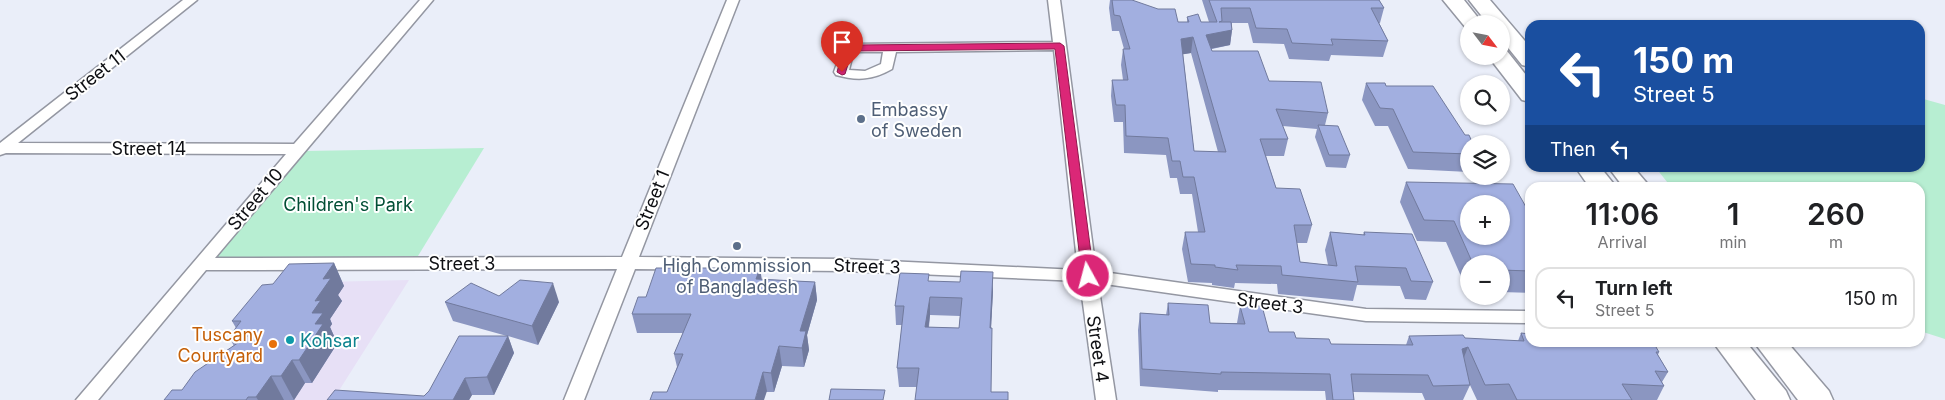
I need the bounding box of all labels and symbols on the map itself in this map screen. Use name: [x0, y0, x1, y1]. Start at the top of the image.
north arrow: [1460, 15, 1510, 65]
pin: [821, 21, 863, 72]
street label: Street 11: [61, 45, 129, 105]
place label: Embassy of Sweden: [871, 99, 962, 141]
marker: Embassy of Sweden: [855, 113, 867, 125]
street label: Street 14: [112, 138, 186, 159]
street label: Street 10: [223, 164, 287, 234]
street label: Street 1: [630, 167, 674, 233]
park label: Children's Park: [283, 194, 413, 215]
marker: High Commission of Bangladesh: [731, 240, 743, 252]
position arrow: [1061, 249, 1113, 301]
street label: Street 3: [429, 253, 495, 274]
street label: Street 3: [833, 254, 901, 278]
place label: High Commission of Bangladesh: [662, 255, 812, 297]
street label: Street 3: [1235, 288, 1305, 318]
street label: Street 4: [1083, 314, 1113, 384]
place label: Tuscany Courtyard: [177, 324, 263, 366]
place label: Kohsar: [300, 330, 359, 351]
marker: Kohsar: [284, 334, 296, 346]
marker: Tuscany Courtyard: [267, 338, 279, 350]

